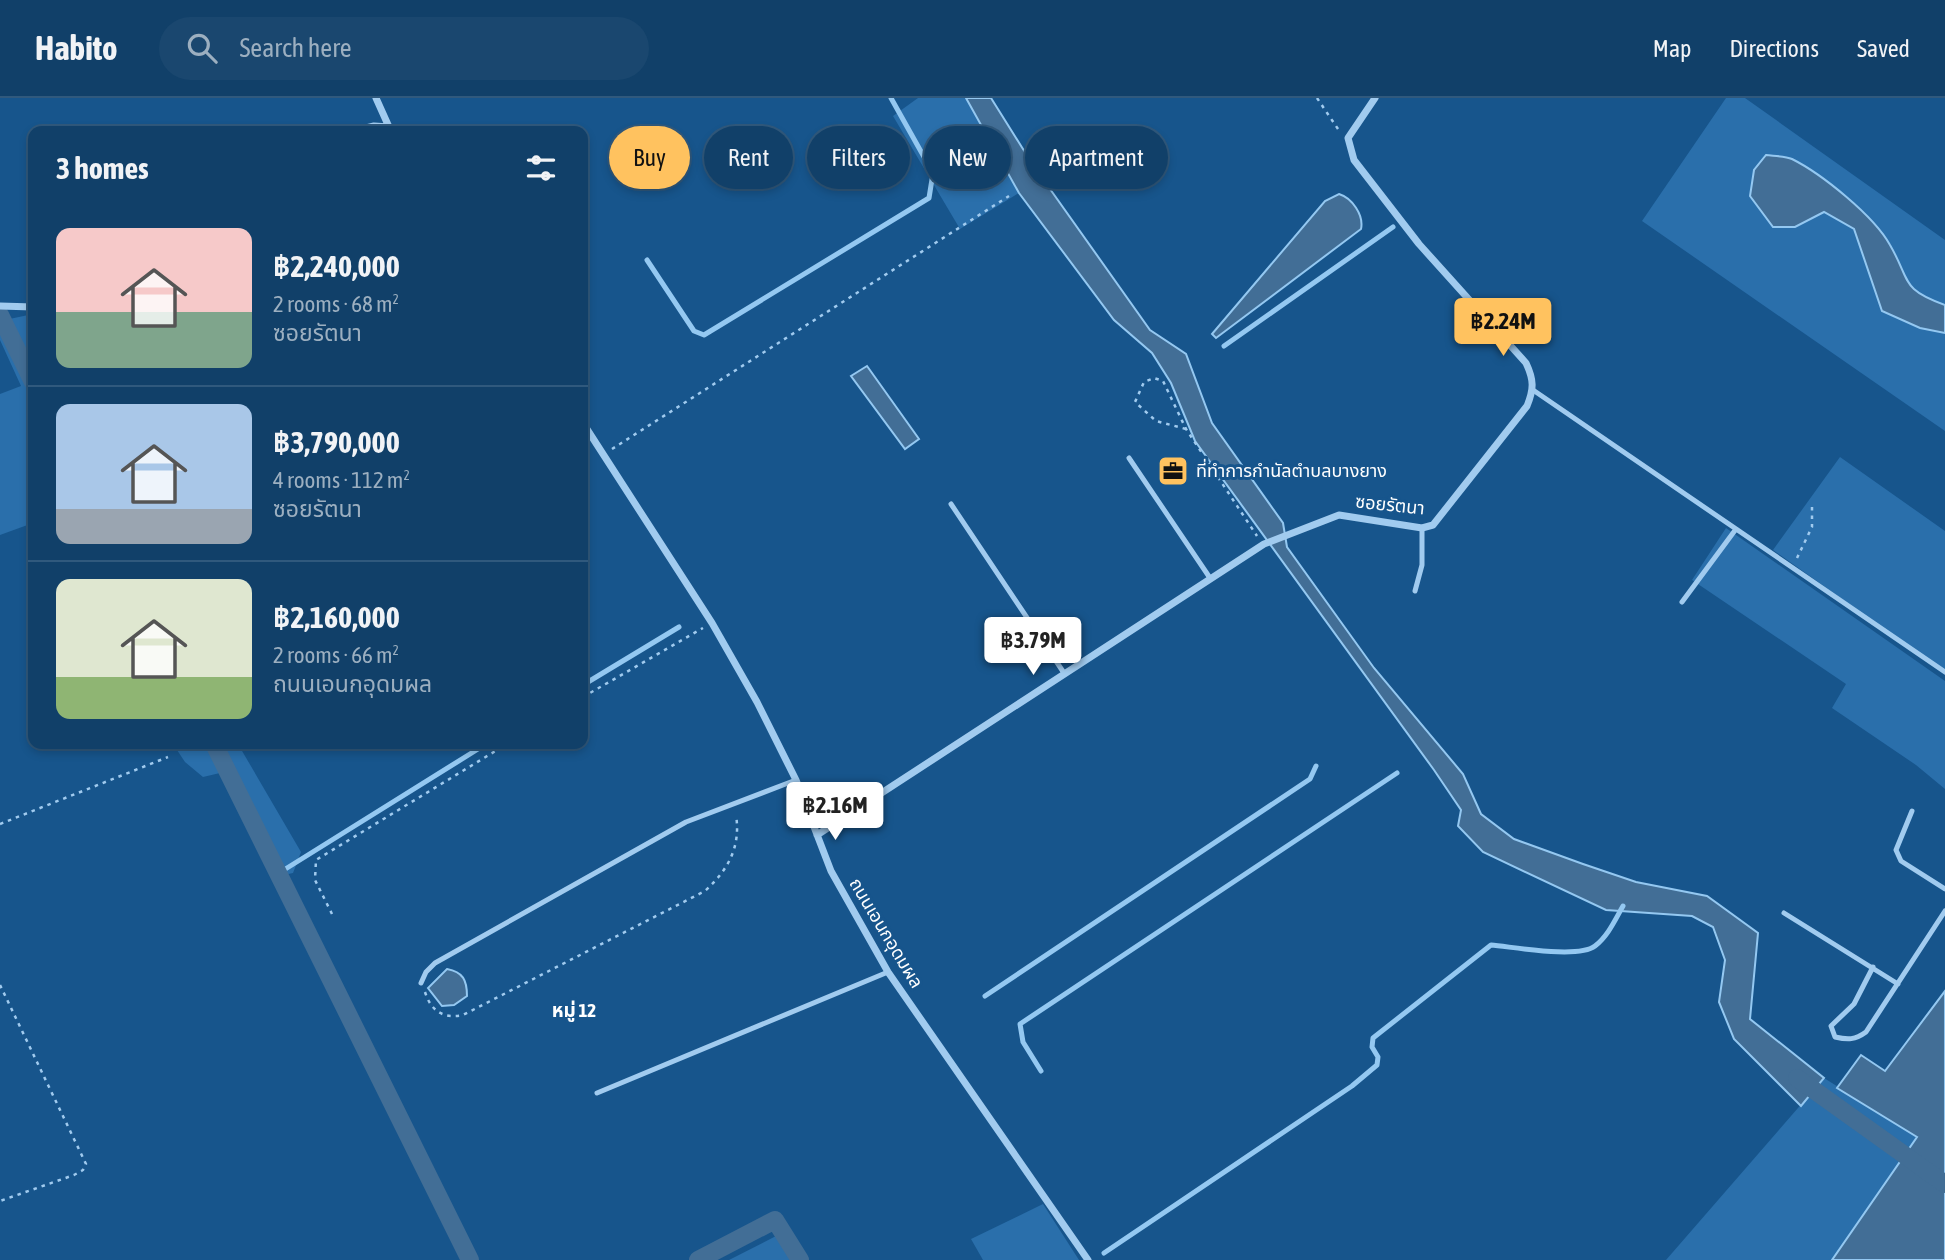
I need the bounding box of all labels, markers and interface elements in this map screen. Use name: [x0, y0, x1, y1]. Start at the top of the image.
search box: [159, 17, 649, 80]
text: Habito: [35, 29, 117, 67]
icon: search: [183, 29, 221, 67]
text: Search here: [239, 33, 352, 63]
text: Map: [1653, 35, 1691, 62]
text: Directions: [1729, 35, 1819, 62]
text: Saved: [1857, 35, 1910, 62]
chip: Buy: [609, 126, 690, 189]
chip: Rent: [704, 126, 793, 189]
chip: Filters: [807, 126, 910, 189]
chip: New: [924, 126, 1011, 189]
chip: Apartment: [1025, 126, 1168, 189]
icon: filters: [522, 149, 560, 187]
text: 3 homes: [56, 151, 149, 185]
text: ฿2,240,000: [273, 249, 400, 283]
icon: home: [112, 256, 196, 340]
text: 2 rooms · 68 m²: [273, 291, 399, 317]
pin: ฿2.24M: [1446, 299, 1560, 358]
text: ฿2.24M: [1470, 308, 1536, 334]
text: ซอยรัตนา: [273, 320, 362, 346]
text: ฿3,790,000: [273, 425, 400, 459]
icon: home: [112, 432, 196, 516]
office icon: ที่ทำการกำนัลตำบลบางยาง: [1156, 454, 1190, 488]
place label: ที่ทำการกำนัลตำบลบางยาง: [1196, 458, 1387, 481]
text: 4 rooms · 112 m²: [273, 467, 410, 493]
street label: ซอยรัตนา: [1354, 490, 1426, 519]
text: ซอยรัตนา: [273, 496, 362, 522]
text: ฿2,160,000: [273, 600, 400, 634]
icon: home: [112, 607, 196, 691]
pin: ฿3.79M: [976, 618, 1090, 677]
text: ฿3.79M: [1000, 627, 1066, 653]
text: 2 rooms · 66 m²: [273, 642, 399, 668]
text: ถนนเอนกอุดมผล: [273, 671, 432, 697]
pin: ฿2.16M: [778, 782, 892, 842]
text: ฿2.16M: [802, 792, 868, 818]
street label: ถนนเอนกอุดมผล: [844, 874, 928, 992]
district label: หมู่ 12: [552, 999, 596, 1022]

